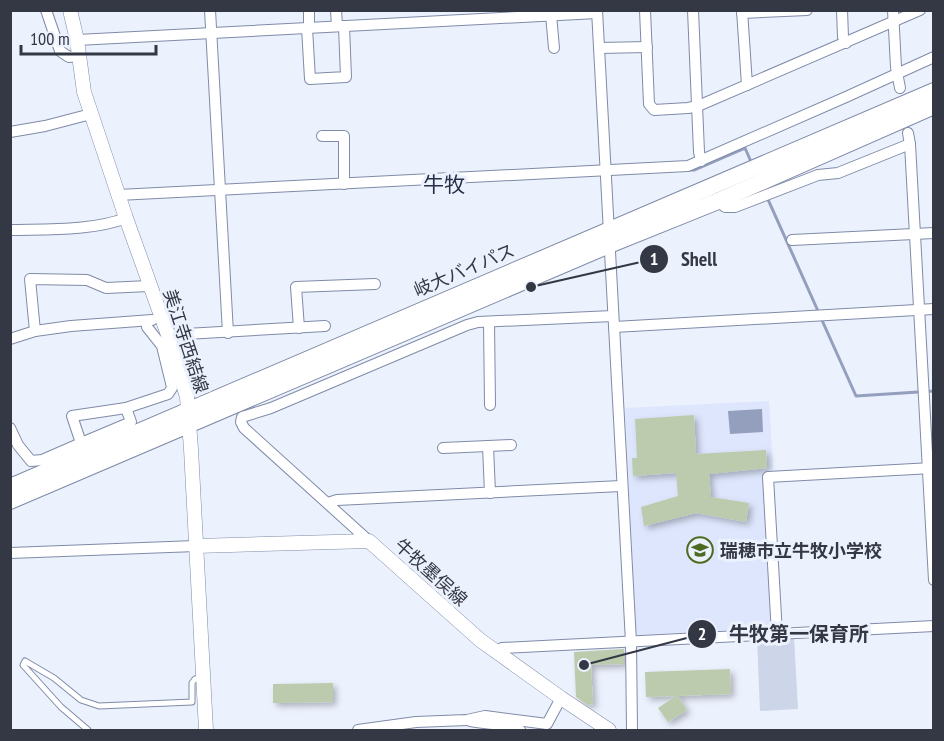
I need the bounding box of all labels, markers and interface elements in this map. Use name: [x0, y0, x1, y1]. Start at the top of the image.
scale bar: [21, 18, 156, 56]
text: 100 m: [30, 27, 70, 50]
district label: 牛牧: [423, 171, 465, 198]
street label: 岐大バイパス: [410, 238, 518, 302]
callout: Shell: [639, 240, 729, 278]
text: Shell: [681, 246, 717, 272]
text: 1: [650, 247, 658, 270]
street label: 美江寺西結線: [158, 286, 214, 396]
street label: 牛牧墨俣線: [390, 533, 472, 611]
school or university icon: 瑞穂市立牛牧小学校: [685, 535, 715, 565]
place label: 瑞穂市立牛牧小学校: [720, 539, 882, 562]
callout: 牛牧第一保育所: [687, 615, 881, 653]
text: 牛牧第一保育所: [729, 621, 869, 647]
text: 2: [698, 622, 706, 645]

